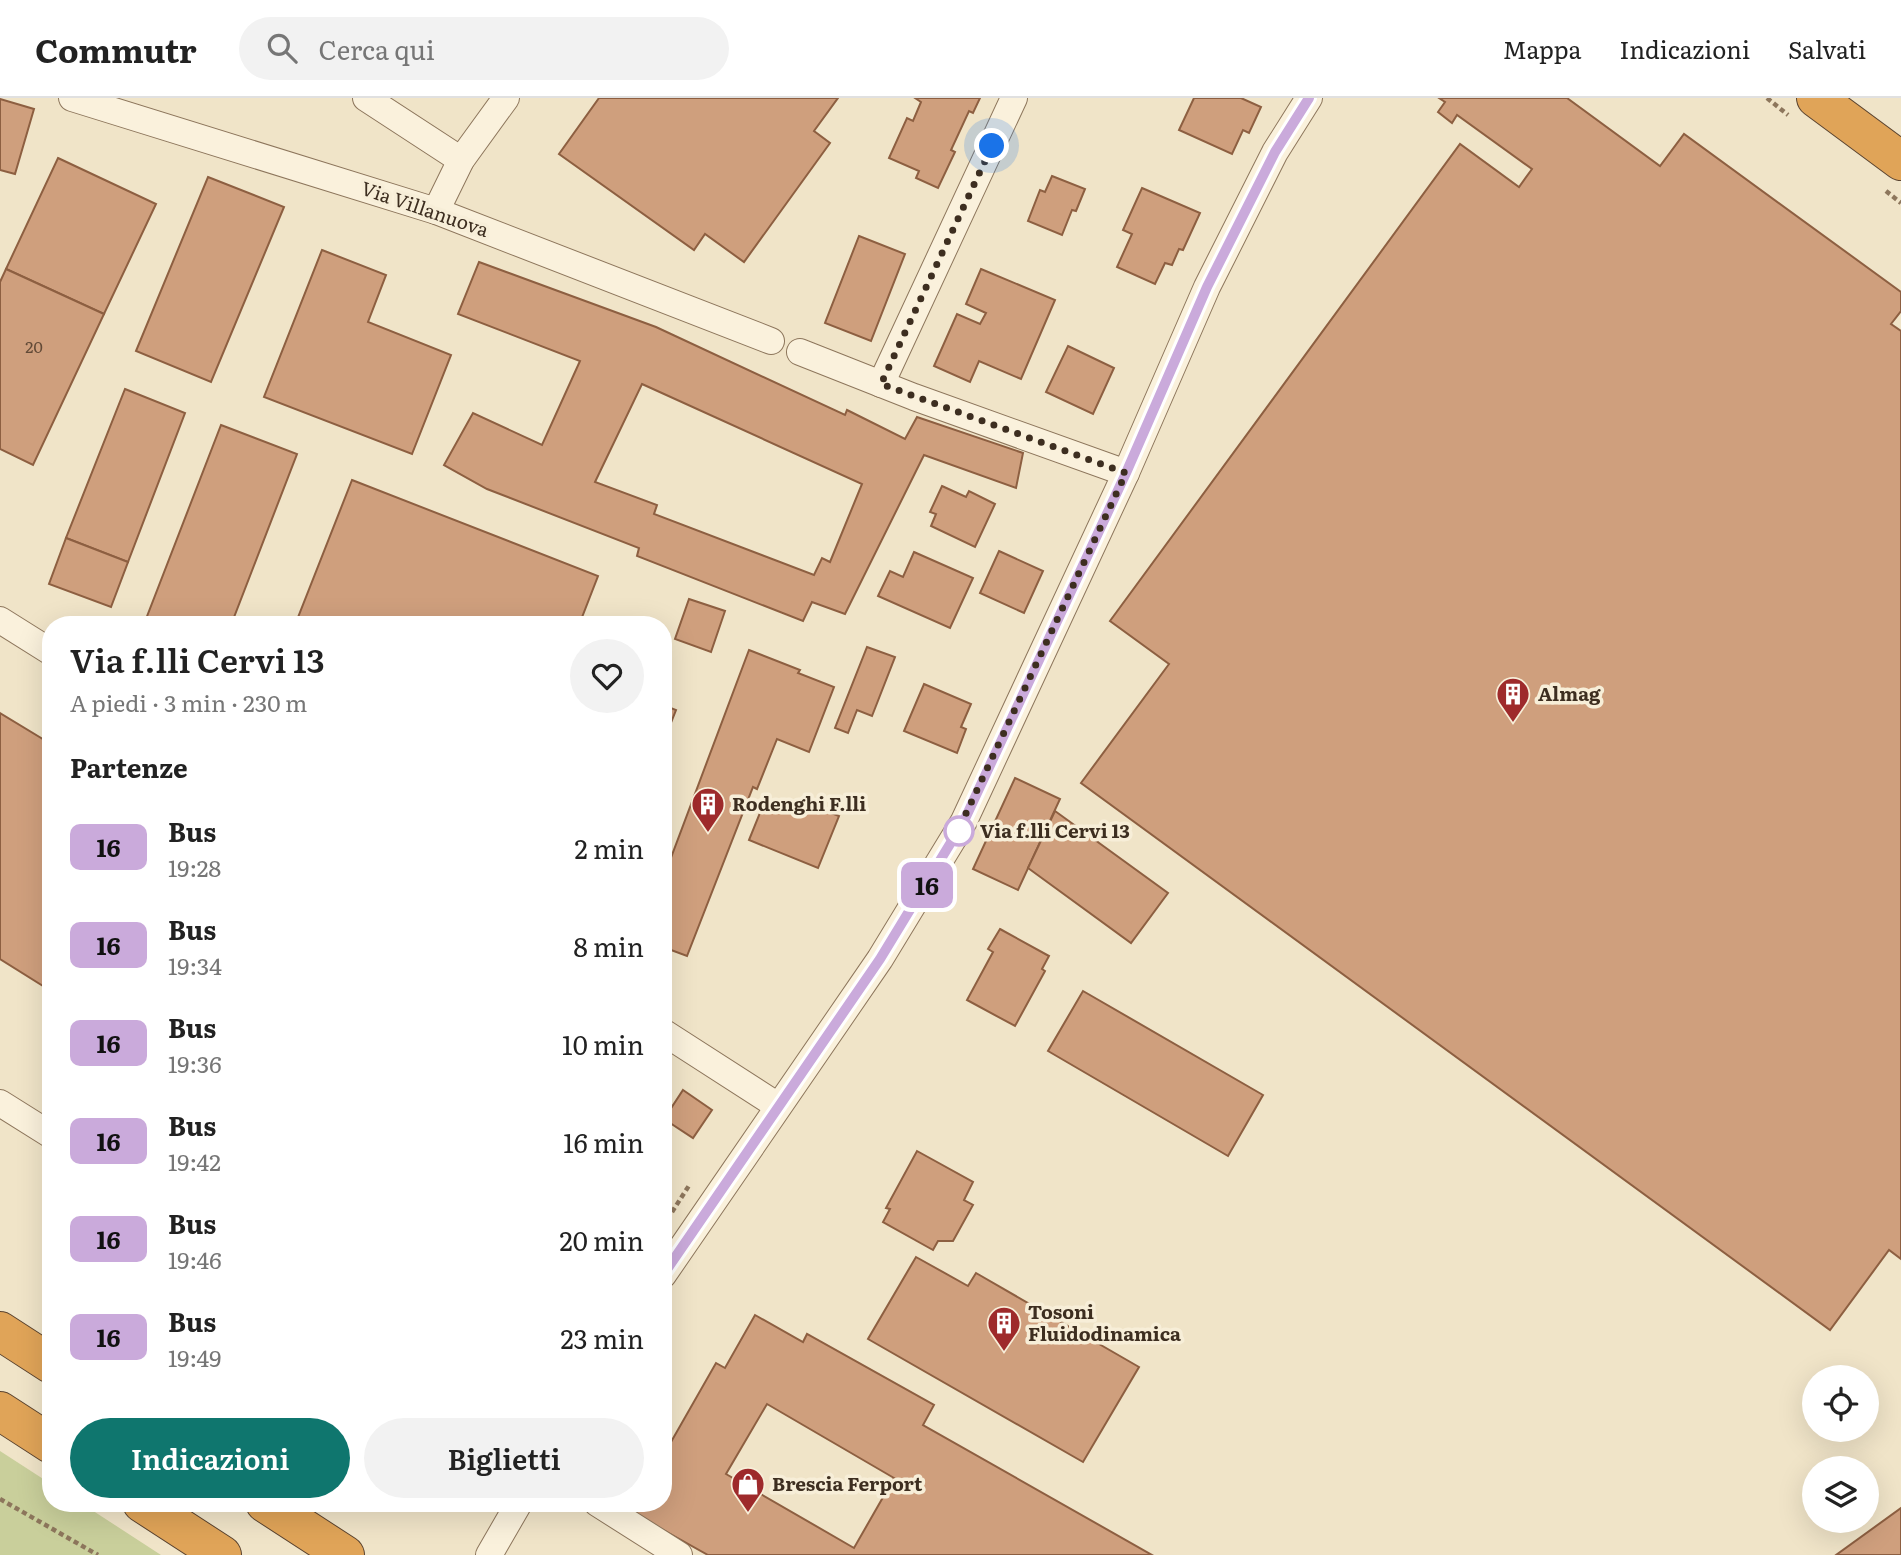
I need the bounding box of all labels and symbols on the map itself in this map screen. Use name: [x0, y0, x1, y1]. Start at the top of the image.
your location: [974, 128, 1009, 163]
street label: Via Villanuova: [358, 173, 494, 243]
house number: 20: [25, 334, 43, 358]
building icon: Almag: [1494, 675, 1532, 724]
place label: Almag: [1538, 679, 1601, 707]
building icon: Rodenghi F.lli: [689, 785, 727, 834]
place label: Rodenghi F.lli: [732, 789, 866, 817]
marker: Via f.lli Cervi 13: [944, 816, 974, 846]
place label: Via f.lli Cervi 13: [980, 816, 1130, 844]
line badge: 16: [895, 862, 958, 908]
place label: Tosoni Fluidodinamica: [1028, 1297, 1181, 1347]
building icon: Tosoni Fluidodinamica: [985, 1304, 1023, 1353]
shop icon: Brescia Ferport: [729, 1465, 767, 1514]
place label: Brescia Ferport: [772, 1469, 923, 1497]

